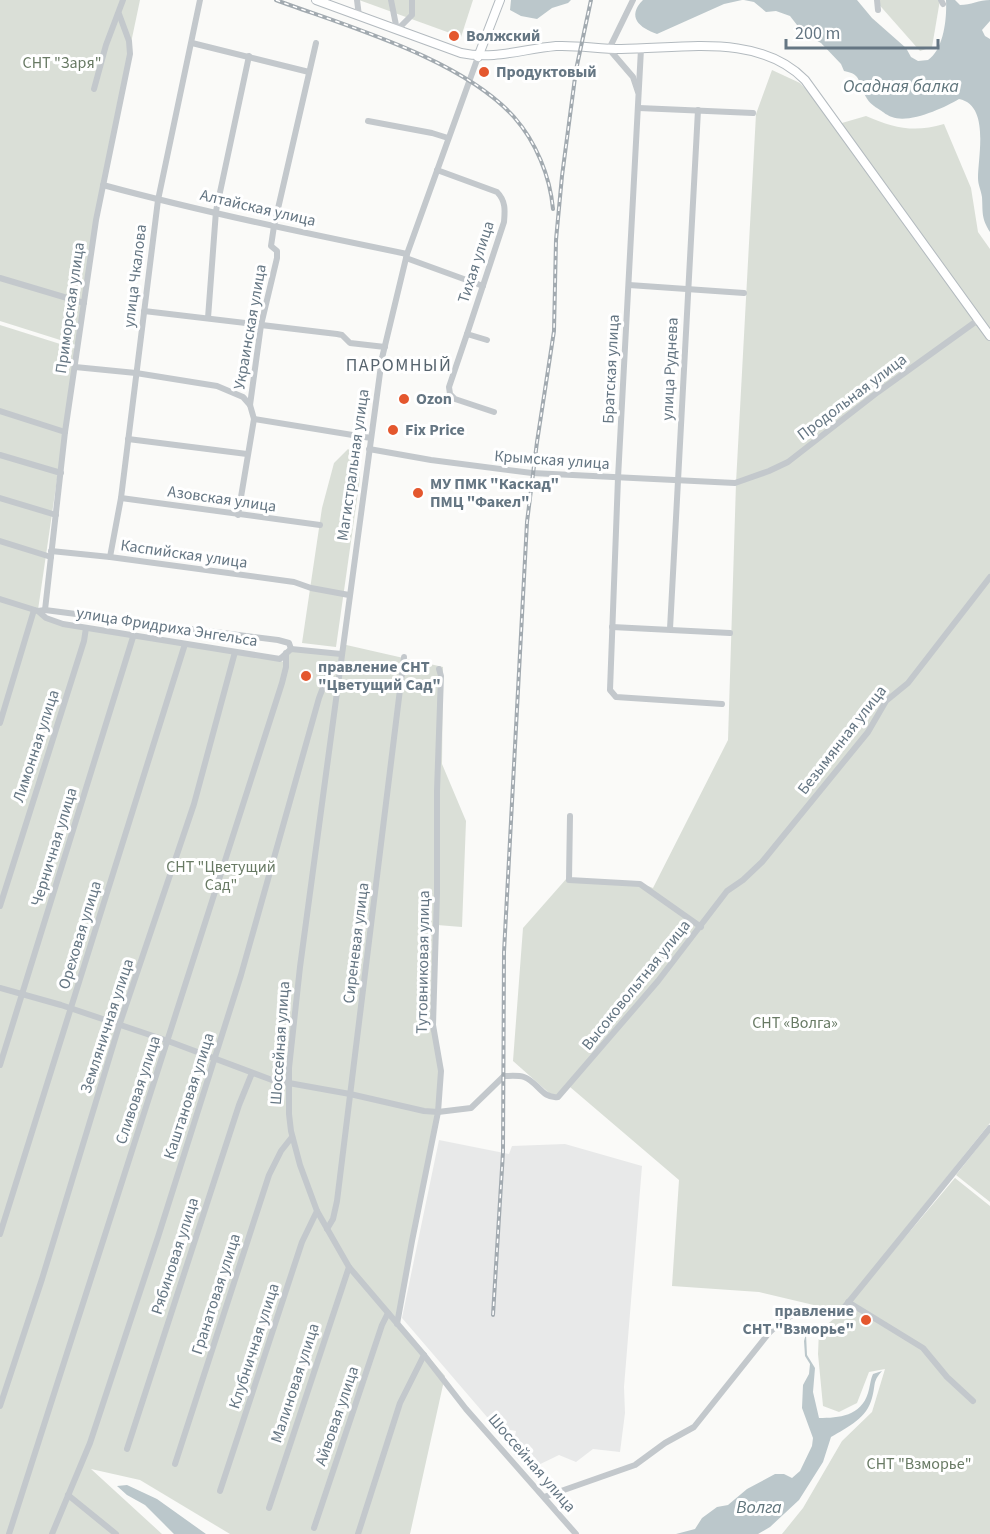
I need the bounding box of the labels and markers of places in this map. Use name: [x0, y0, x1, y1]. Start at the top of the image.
place label: Волжский: [466, 25, 540, 47]
marker: Волжский: [447, 29, 461, 43]
place label: Продуктовый: [496, 61, 597, 83]
marker: Продуктовый: [477, 65, 491, 79]
place label: Ozon: [416, 388, 452, 410]
marker: Ozon: [397, 392, 411, 406]
place label: Fix Price: [405, 419, 465, 441]
marker: Fix Price: [386, 423, 400, 437]
place label: МУ ПМК "Каскад" ПМЦ "Факел": [430, 473, 559, 513]
marker: МУ ПМК "Каскад" ПМЦ "Факел": [411, 486, 425, 500]
place label: правление СНТ "Цветущий Сад": [318, 656, 441, 696]
marker: правление СНТ "Цветущий Сад": [299, 669, 313, 683]
place label: правление СНТ "Взморье": [742, 1300, 854, 1340]
marker: правление СНТ "Взморье": [859, 1313, 873, 1327]

